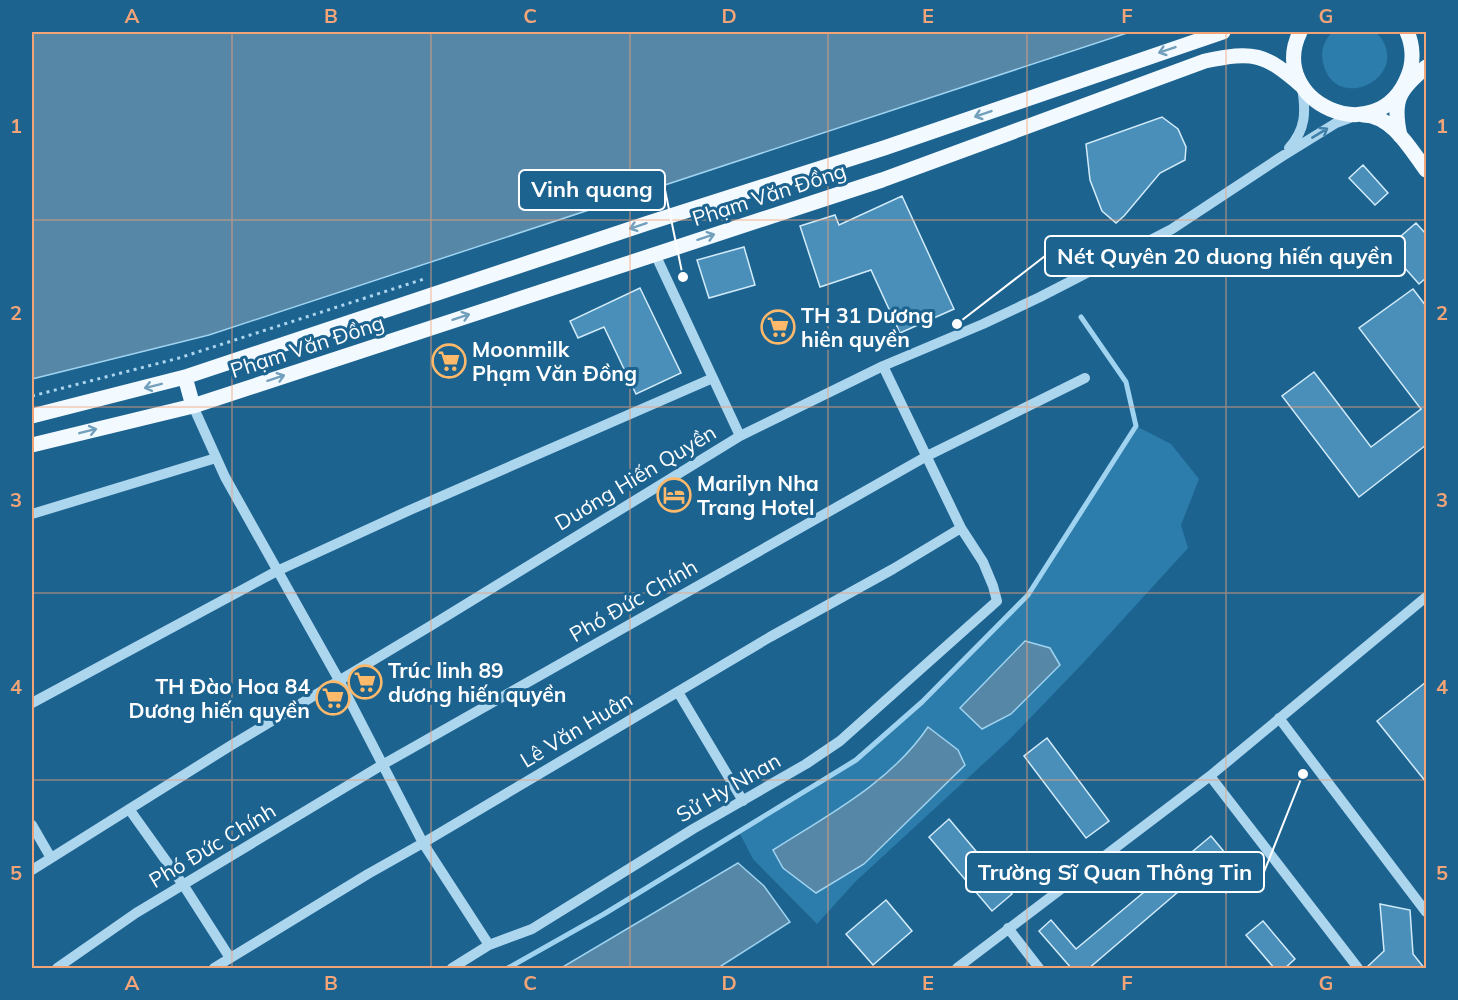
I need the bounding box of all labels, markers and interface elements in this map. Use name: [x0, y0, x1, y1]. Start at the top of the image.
text: A: [125, 3, 140, 28]
text: B: [324, 3, 338, 28]
text: C: [523, 3, 537, 28]
text: D: [721, 3, 737, 28]
text: E: [922, 3, 934, 28]
text: F: [1121, 3, 1133, 28]
text: G: [1319, 3, 1333, 28]
one-way arrow: [1158, 46, 1177, 57]
one-way arrow: [974, 109, 993, 120]
text: 1: [10, 113, 22, 138]
text: 1: [1436, 113, 1448, 138]
one-way arrow: [1311, 127, 1328, 139]
street label: Phạm Văn Đồng: [689, 157, 849, 231]
callout: Vinh quang: [519, 170, 665, 210]
text: Vinh quang: [530, 175, 653, 203]
one-way arrow: [629, 221, 648, 232]
one-way arrow: [696, 231, 715, 242]
callout: Nét Quyên 20 duong hiến quyền: [1045, 236, 1405, 276]
text: Nét Quyên 20 duong hiến quyền: [1057, 242, 1393, 270]
text: 2: [10, 300, 22, 325]
text: 2: [1436, 300, 1448, 325]
place label: TH 31 Dương hiên quyền: [801, 302, 934, 352]
street label: Phạm Văn Đồng: [227, 309, 387, 383]
supermarket icon: TH 31 Dương hiên quyền: [760, 309, 796, 345]
one-way arrow: [451, 311, 470, 322]
place label: Moonmilk Phạm Văn Đồng: [472, 336, 637, 386]
supermarket icon: Moonmilk Phạm Văn Đồng: [431, 343, 467, 379]
one-way arrow: [266, 372, 285, 383]
one-way arrow: [144, 380, 163, 392]
street label: Duơng Hiến Quyền: [550, 419, 720, 535]
one-way arrow: [79, 425, 98, 437]
place label: Marilyn Nha Trang Hotel: [697, 470, 819, 520]
hotel icon: Marilyn Nha Trang Hotel: [656, 477, 692, 513]
text: 3: [10, 487, 22, 512]
text: 3: [1436, 487, 1448, 512]
street label: Phó Đức Chính: [564, 553, 702, 647]
place label: Trúc linh 89 dương hiến quyền: [388, 657, 566, 707]
supermarket icon: Trúc linh 89 dương hiến quyền: [347, 664, 383, 700]
place label: TH Đào Hoa 84 Dương hiến quyền: [129, 673, 310, 723]
text: 4: [10, 674, 22, 699]
text: 4: [1436, 674, 1448, 699]
supermarket icon: TH Đào Hoa 84 Dương hiến quyền: [315, 680, 351, 716]
street label: Lê Văn Huân: [515, 685, 637, 773]
street label: Sử Hy Nhan: [671, 747, 785, 827]
street label: Phó Đức Chính: [144, 797, 280, 893]
callout: Trường Sĩ Quan Thông Tin: [966, 852, 1264, 892]
text: Trường Sĩ Quan Thông Tin: [978, 858, 1252, 886]
text: 5: [10, 860, 22, 885]
text: 5: [1436, 860, 1448, 885]
text: A: [125, 970, 140, 995]
text: B: [324, 970, 338, 995]
text: C: [523, 970, 537, 995]
text: D: [721, 970, 737, 995]
text: E: [922, 970, 934, 995]
text: F: [1121, 970, 1133, 995]
text: G: [1319, 970, 1333, 995]

